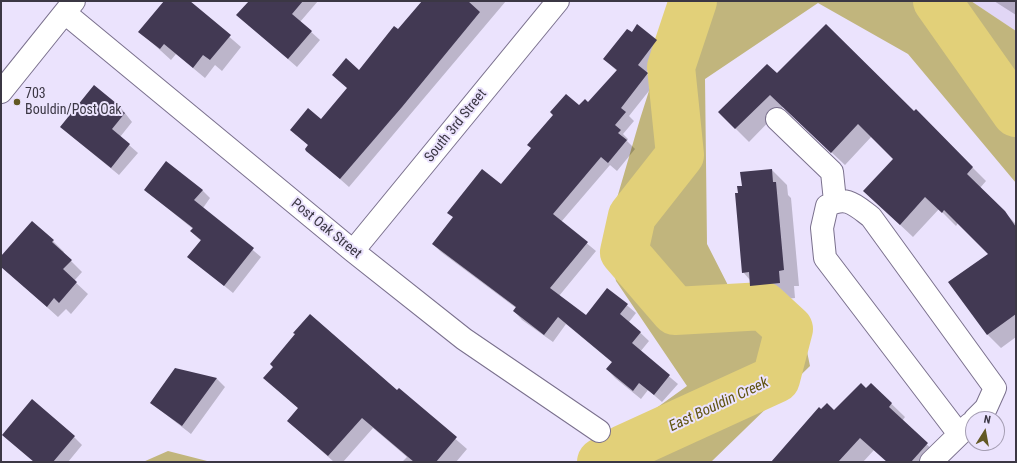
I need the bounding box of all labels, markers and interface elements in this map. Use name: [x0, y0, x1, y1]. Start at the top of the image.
place label: 703 Bouldin/Post Oak: [25, 86, 122, 118]
street label: South 3rd Street: [421, 86, 491, 166]
marker: 703 Bouldin/Post Oak: [12, 97, 22, 107]
street label: Post Oak Street: [287, 195, 365, 263]
water label: East Bouldin Creek: [666, 374, 772, 436]
north arrow: [965, 411, 1005, 451]
text: N: [983, 413, 992, 427]

